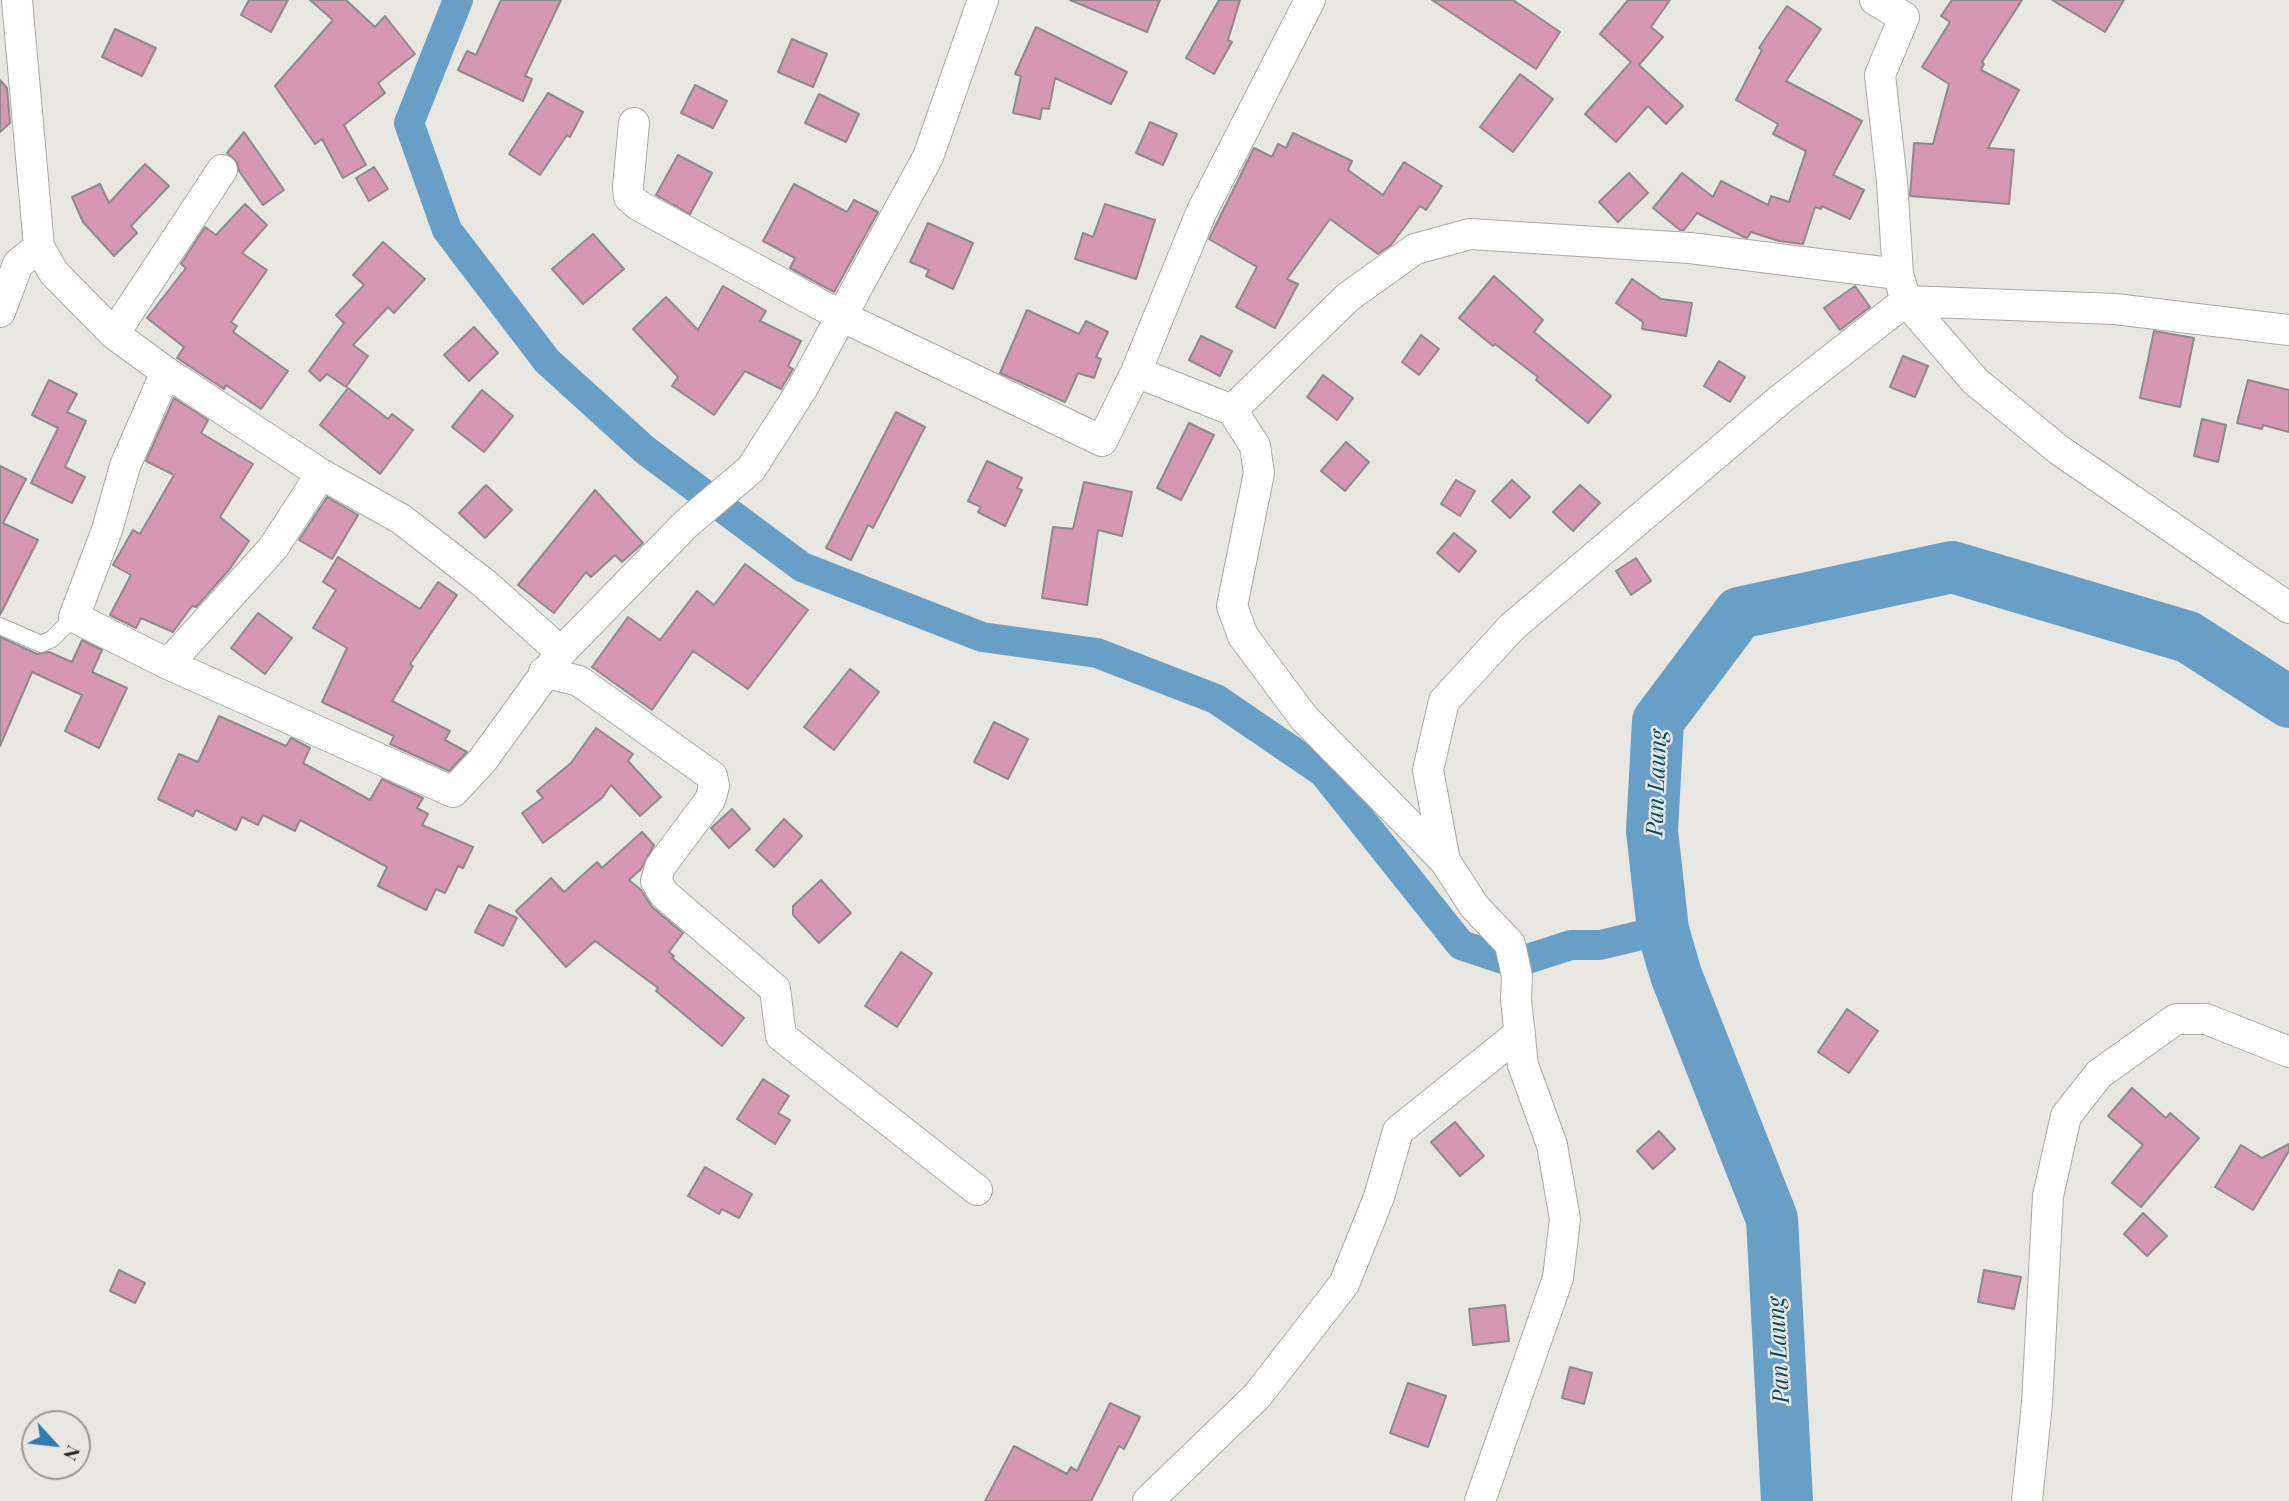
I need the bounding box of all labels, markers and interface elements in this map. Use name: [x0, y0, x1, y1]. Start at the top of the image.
water label: Pan Laung: [1641, 729, 1673, 837]
water label: Pan Laung: [1762, 1296, 1796, 1404]
north arrow: [21, 1410, 91, 1480]
text: N: [58, 1442, 88, 1466]

